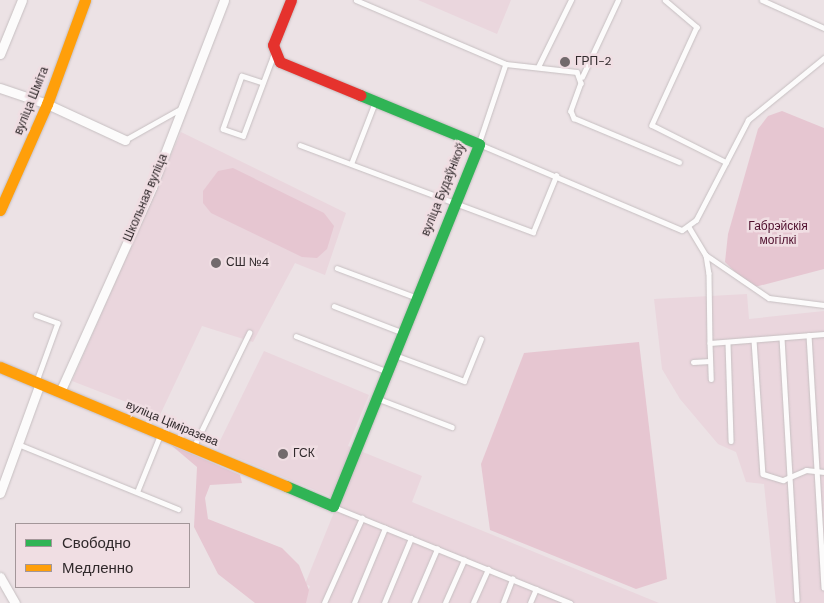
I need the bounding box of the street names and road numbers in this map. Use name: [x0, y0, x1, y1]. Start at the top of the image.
street label: вуліца Шміта: [12, 65, 52, 137]
street label: вуліца Будаўнікоў: [419, 142, 469, 238]
street label: Школьная вуліца: [121, 152, 171, 244]
street label: вуліца Ціміразева: [124, 398, 220, 450]

